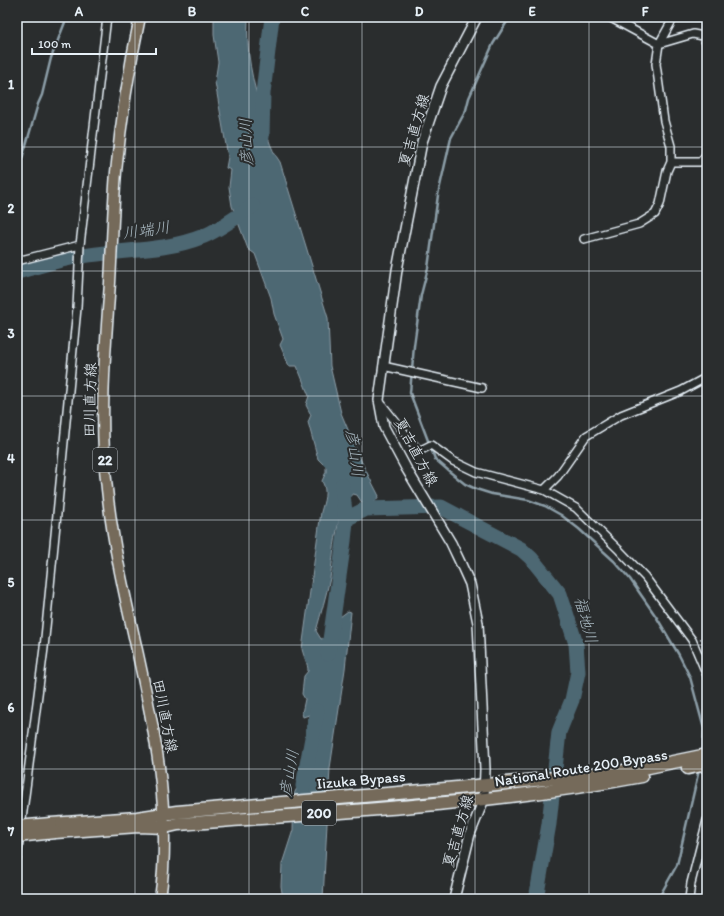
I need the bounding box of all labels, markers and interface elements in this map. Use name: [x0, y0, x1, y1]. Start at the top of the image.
text: A: [74, 4, 84, 19]
text: B: [188, 4, 197, 19]
text: C: [301, 4, 310, 19]
text: D: [415, 4, 424, 19]
text: E: [528, 4, 536, 19]
text: F: [642, 4, 649, 19]
scale bar: [32, 30, 156, 56]
text: 100 m: [38, 37, 71, 51]
text: 1: [8, 77, 14, 92]
street label: 夏吉直方線: [395, 91, 433, 169]
water label: 彦山川: [236, 118, 256, 166]
text: 2: [8, 201, 15, 216]
water label: 川端川: [121, 217, 171, 243]
text: 3: [7, 326, 15, 341]
street label: 田川直方線: [80, 362, 100, 438]
street label: 夏吉直方線: [390, 415, 442, 489]
water label: 彦山川: [342, 428, 368, 478]
road number: 22: [93, 448, 117, 472]
text: 4: [7, 451, 15, 466]
text: 5: [8, 575, 15, 590]
water label: 福地川: [571, 594, 601, 646]
street label: 田川直方線: [149, 677, 181, 755]
text: 6: [8, 700, 15, 715]
street label: National Route 200 Bypass: [493, 745, 669, 791]
water label: 彦山川: [275, 748, 303, 798]
street label: Iizuka Bypass: [316, 767, 407, 793]
street label: 夏吉直方線: [439, 792, 477, 870]
road number: 200: [302, 801, 336, 825]
text: 7: [7, 824, 15, 839]

